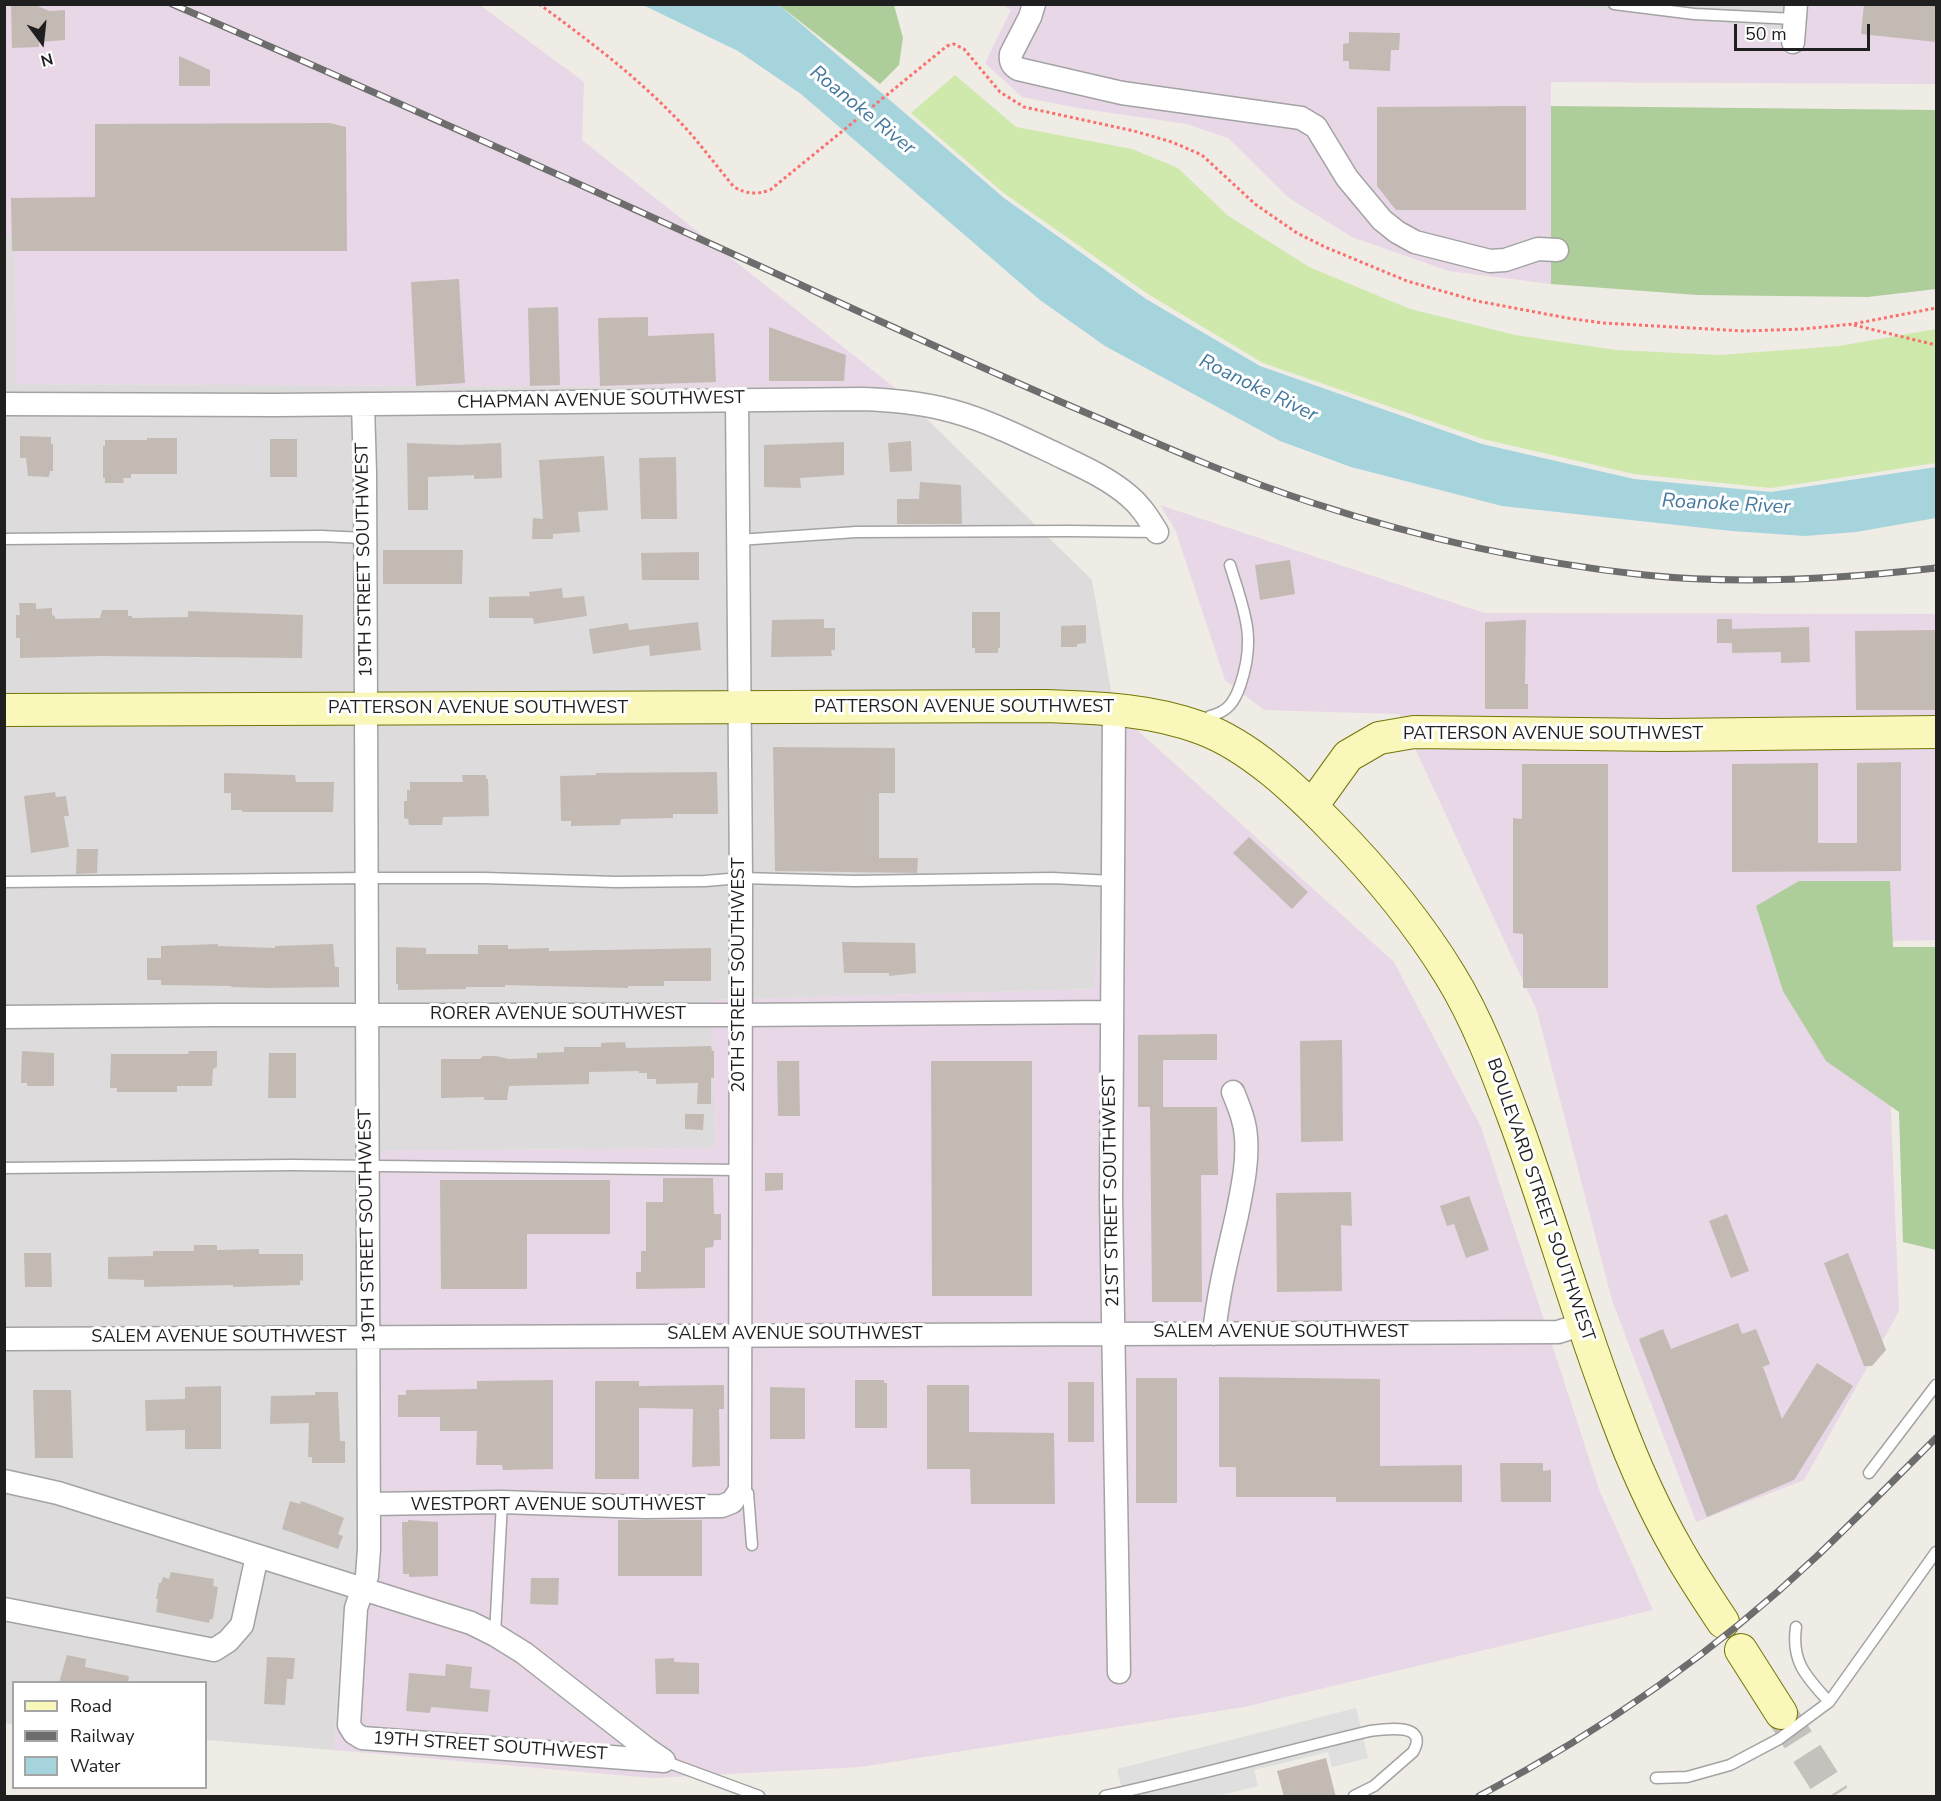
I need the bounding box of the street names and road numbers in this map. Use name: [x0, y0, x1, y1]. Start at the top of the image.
street label: CHAPMAN AVENUE SOUTHWEST: [457, 388, 745, 414]
street label: 19TH STREET SOUTHWEST: [352, 442, 378, 678]
street label: PATTERSON AVENUE SOUTHWEST: [814, 697, 1114, 719]
street label: PATTERSON AVENUE SOUTHWEST: [328, 698, 628, 720]
street label: PATTERSON AVENUE SOUTHWEST: [1403, 724, 1703, 746]
street label: 20TH STREET SOUTHWEST: [729, 858, 751, 1092]
street label: RORER AVENUE SOUTHWEST: [430, 1004, 686, 1026]
street label: BOULEVARD STREET SOUTHWEST: [1481, 1056, 1599, 1344]
street label: 21ST STREET SOUTHWEST: [1099, 1075, 1125, 1307]
street label: 19TH STREET SOUTHWEST: [355, 1108, 381, 1344]
street label: SALEM AVENUE SOUTHWEST: [1153, 1322, 1409, 1344]
street label: SALEM AVENUE SOUTHWEST: [667, 1324, 923, 1346]
street label: SALEM AVENUE SOUTHWEST: [91, 1327, 347, 1349]
street label: WESTPORT AVENUE SOUTHWEST: [411, 1495, 705, 1517]
street label: 19TH STREET SOUTHWEST: [372, 1728, 608, 1766]

